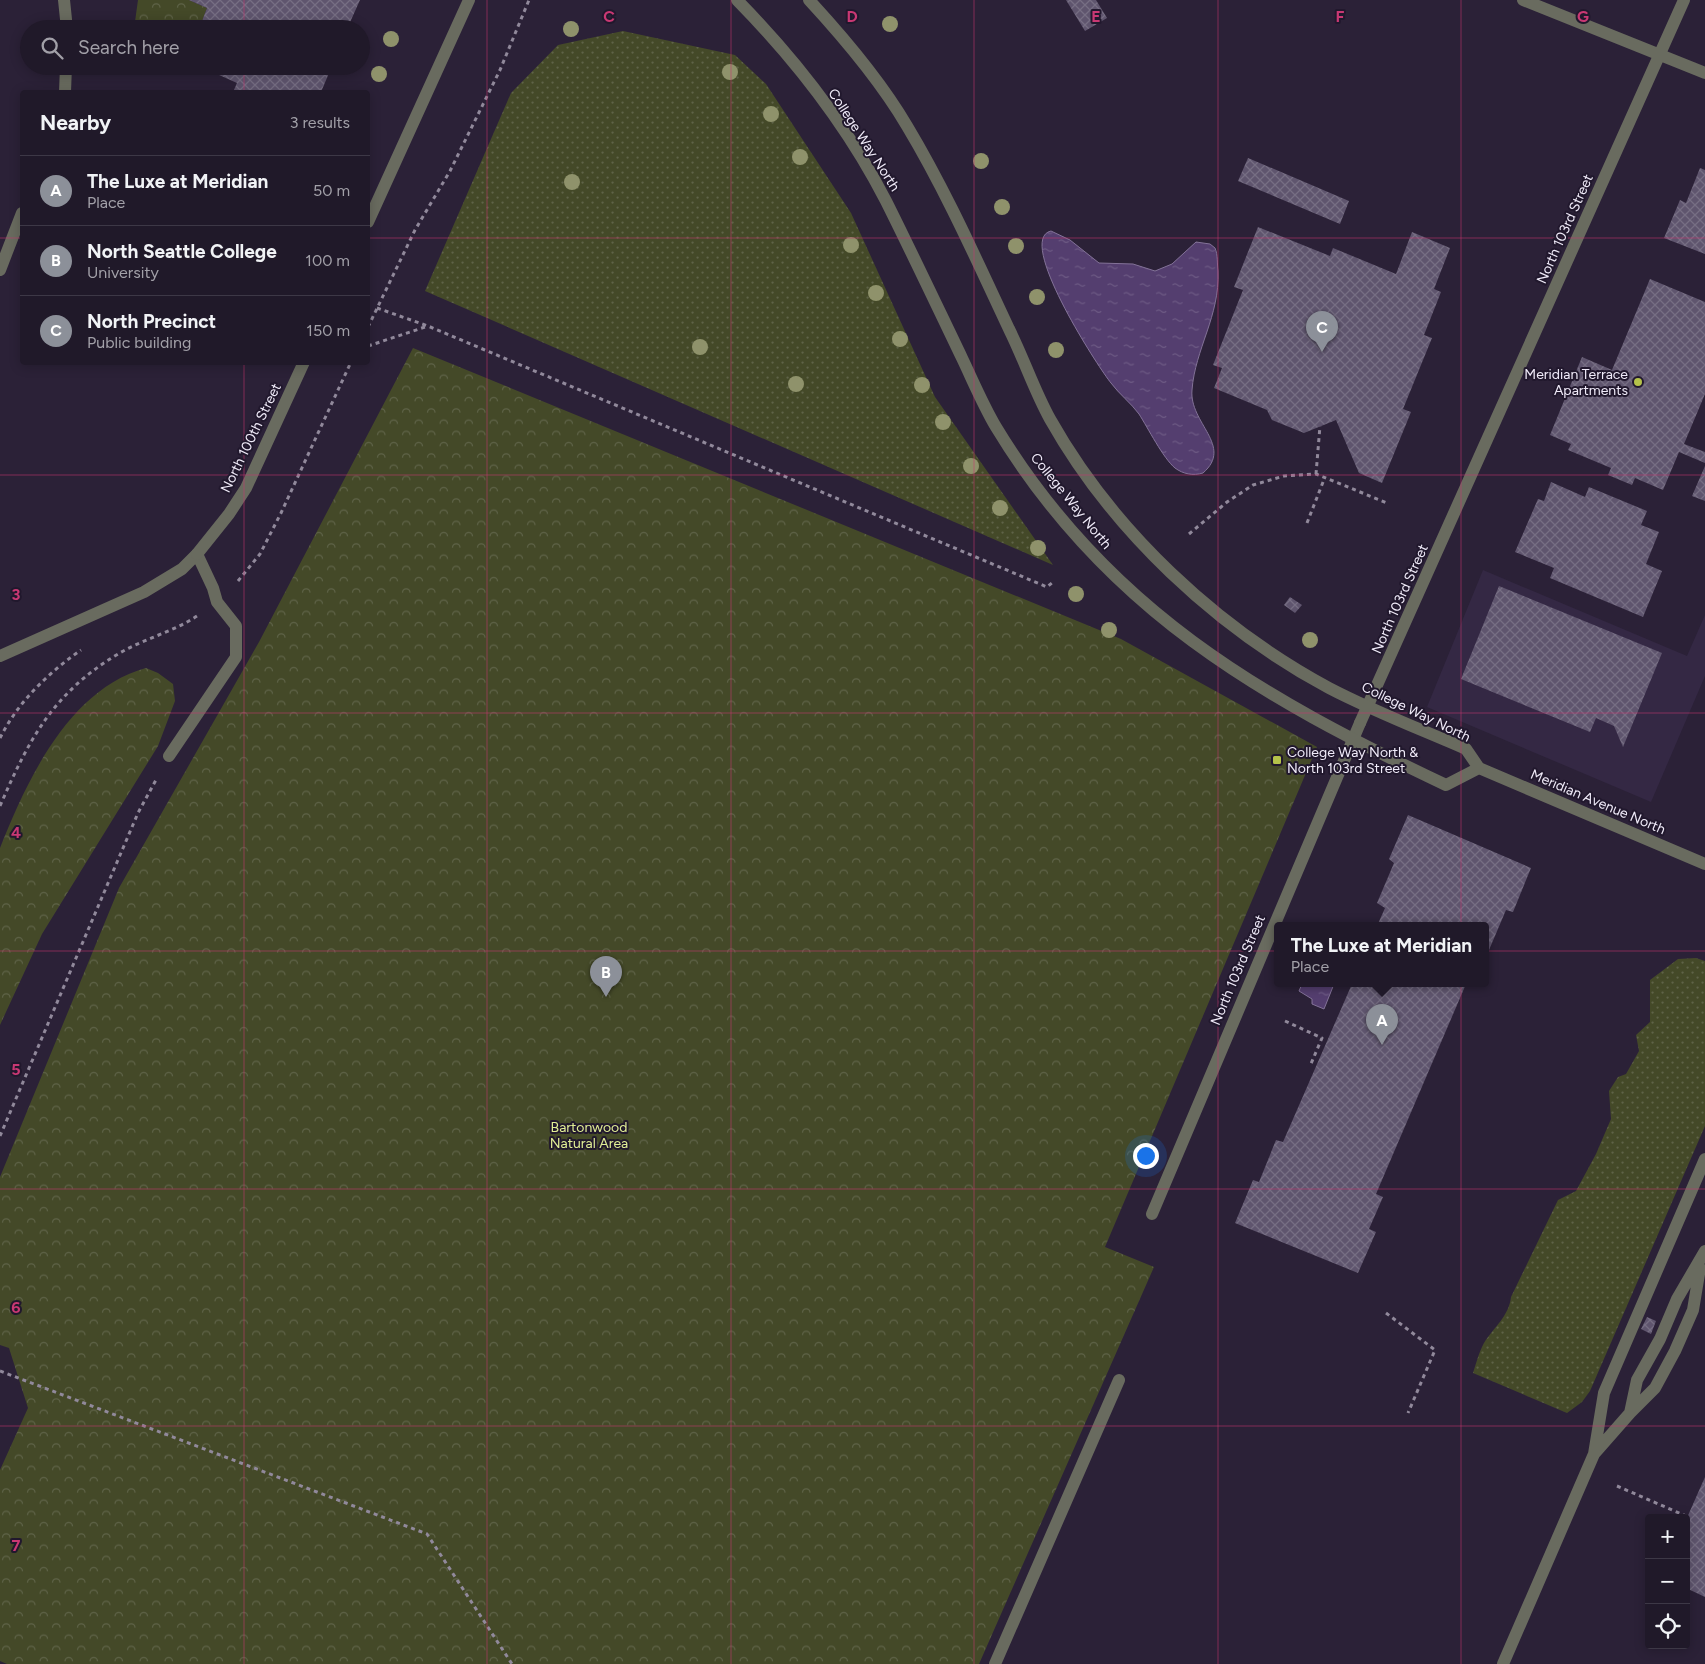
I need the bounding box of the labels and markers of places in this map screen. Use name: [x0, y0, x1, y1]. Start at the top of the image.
pin: C: [1306, 311, 1338, 352]
place label: Meridian Terrace Apartments: [1524, 366, 1628, 399]
marker: Meridian Terrace Apartments: [1632, 376, 1644, 388]
place label: College Way North & North 103rd Street: [1287, 744, 1418, 777]
marker: College Way North & North 103rd Street: [1271, 754, 1283, 766]
pin: B: [590, 956, 622, 997]
pin: A: [1366, 1004, 1398, 1045]

